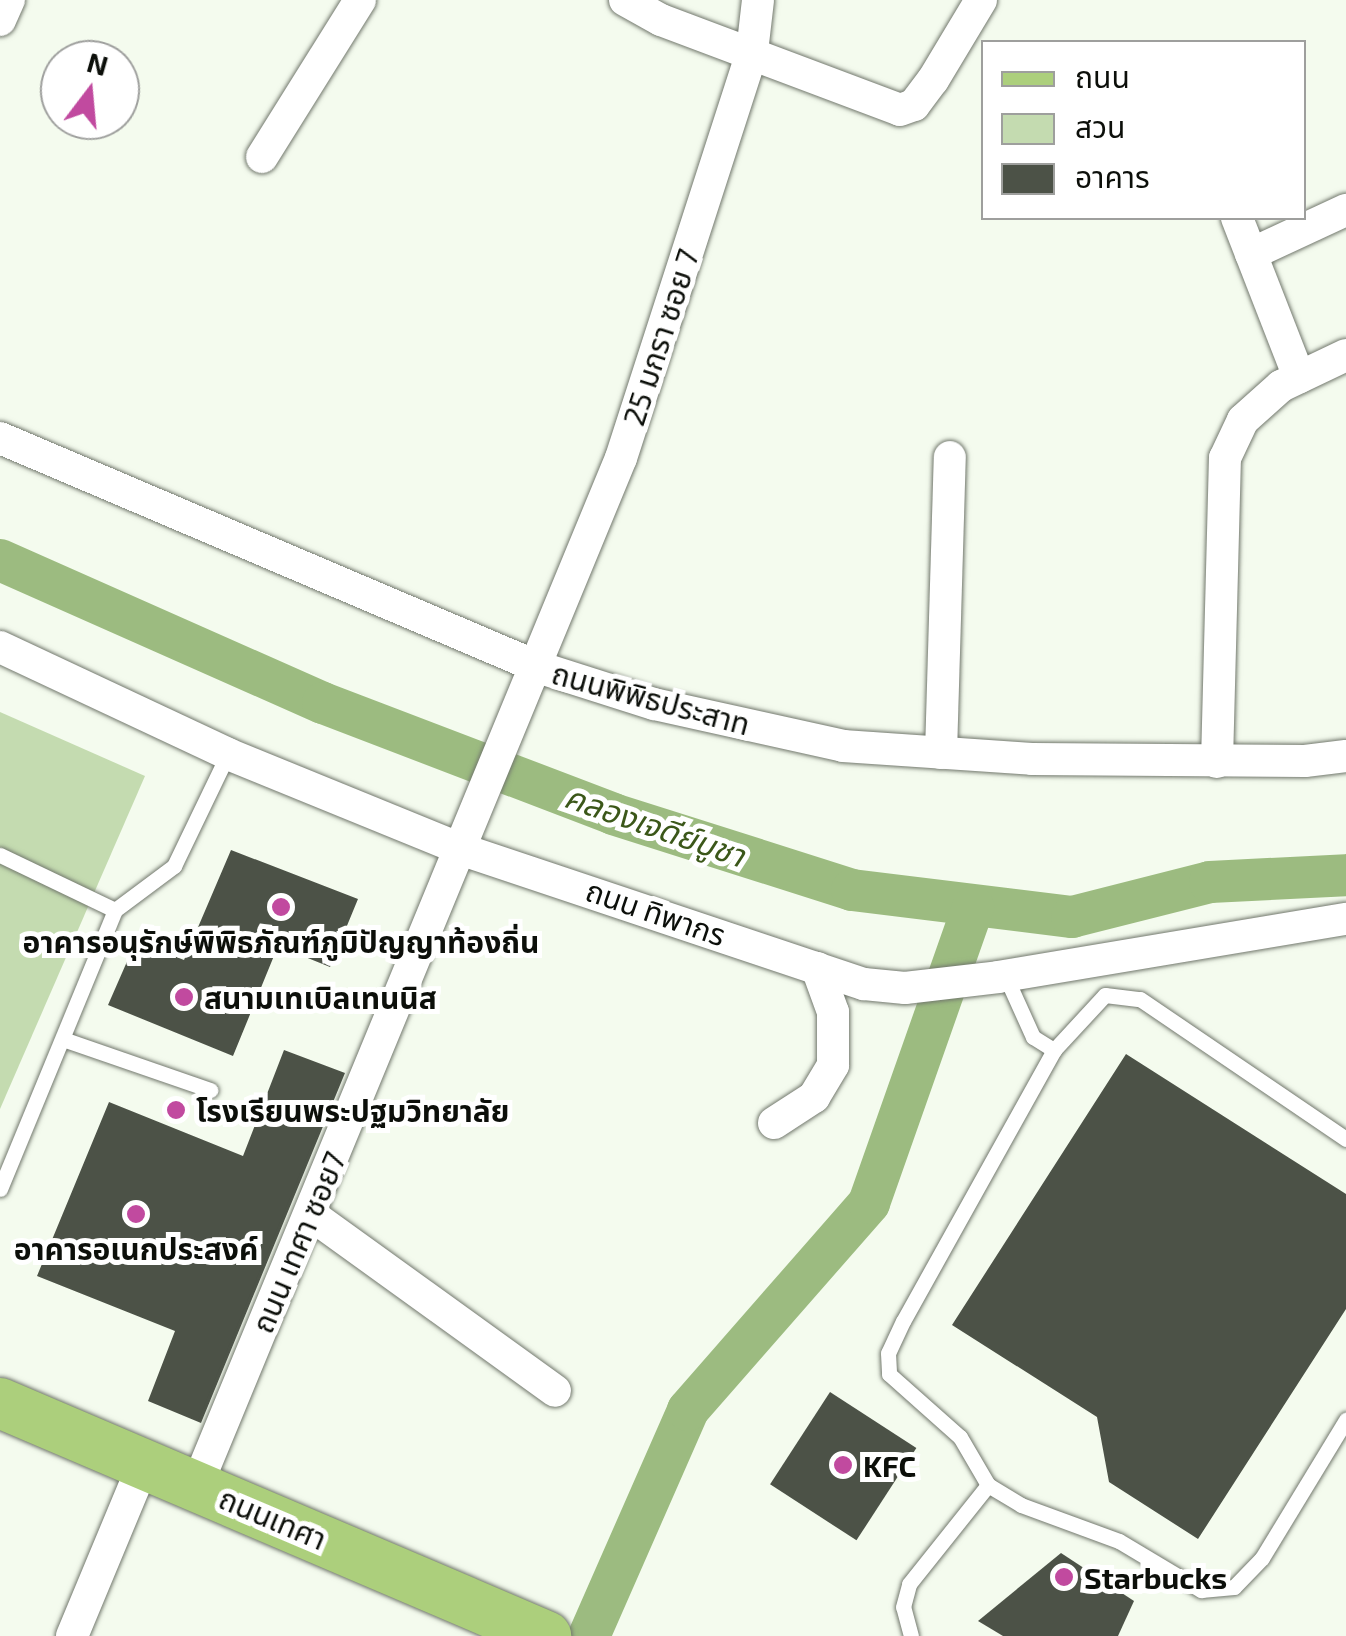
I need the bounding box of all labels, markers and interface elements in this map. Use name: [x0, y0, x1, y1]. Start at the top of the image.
north arrow: [40, 40, 140, 140]
legend: [981, 40, 1306, 220]
text: N: [83, 44, 112, 82]
text: ถนน: [1075, 58, 1130, 94]
text: สวน: [1075, 108, 1125, 144]
text: อาคาร: [1075, 158, 1150, 194]
street label: 25 มกรา ซอย 7: [615, 244, 705, 430]
street label: ถนนพิพิธประสาท: [548, 654, 754, 742]
water label: คลองเจดีย์บูชา: [560, 776, 750, 874]
street label: ถนน ทิพากร: [581, 871, 731, 953]
marker: อาคารอนุรักษ์พิพิธภัณฑ์ภูมิปัญญาท้องถิ่น: [270, 896, 292, 918]
place label: อาคารอนุรักษ์พิพิธภัณฑ์ภูมิปัญญาท้องถิ่น: [23, 923, 539, 959]
place label: สนามเทเบิลเทนนิส: [204, 979, 437, 1015]
marker: สนามเทเบิลเทนนิส: [173, 986, 195, 1008]
place label: โรงเรียนพระปฐมวิทยาลัย: [196, 1092, 509, 1128]
marker: โรงเรียนพระปฐมวิทยาลัย: [165, 1099, 187, 1121]
street label: ถนน เทศา ซอย7: [244, 1146, 352, 1338]
marker: อาคารอเนกประสงค์: [125, 1203, 147, 1225]
place label: อาคารอเนกประสงค์: [14, 1230, 258, 1266]
place label: KFC: [863, 1447, 916, 1483]
marker: KFC: [832, 1454, 854, 1476]
street label: ถนนเทศา: [214, 1479, 332, 1557]
place label: Starbucks: [1084, 1559, 1227, 1595]
marker: Starbucks: [1053, 1566, 1075, 1588]

